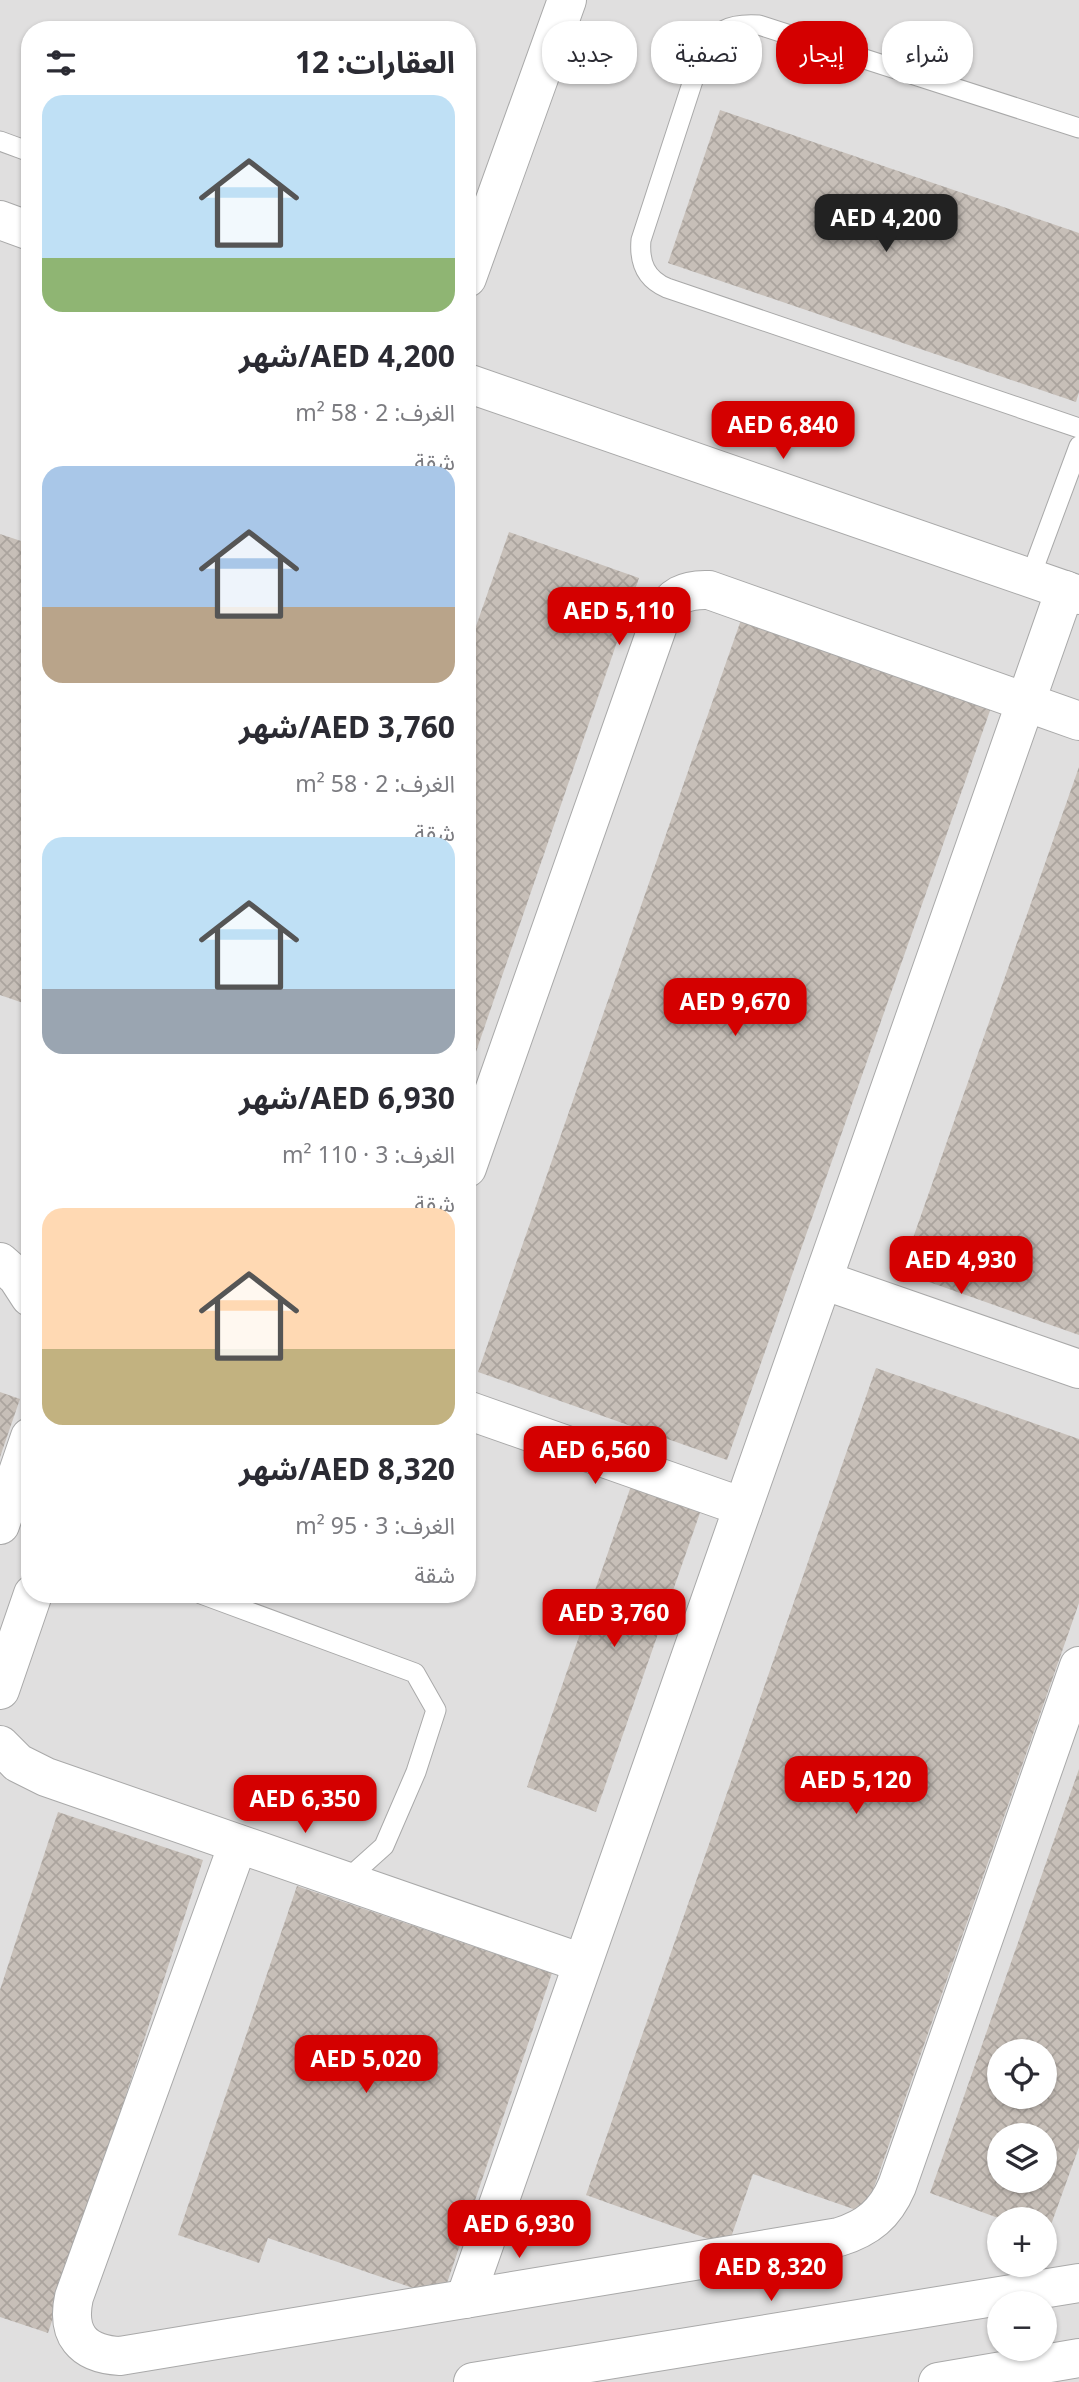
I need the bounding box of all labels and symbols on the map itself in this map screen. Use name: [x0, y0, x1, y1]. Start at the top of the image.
pin: AED 4,200: [806, 194, 966, 254]
pin: AED 6,840: [703, 402, 863, 461]
pin: AED 5,110: [539, 588, 699, 647]
pin: AED 9,670: [655, 978, 815, 1038]
pin: AED 4,930: [881, 1236, 1041, 1296]
pin: AED 6,560: [515, 1426, 675, 1486]
pin: AED 3,760: [534, 1590, 694, 1649]
pin: AED 5,120: [776, 1756, 936, 1816]
pin: AED 6,350: [225, 1776, 385, 1835]
pin: AED 5,020: [286, 2036, 446, 2095]
pin: AED 6,930: [439, 2200, 599, 2260]
pin: AED 8,320: [691, 2244, 851, 2303]

